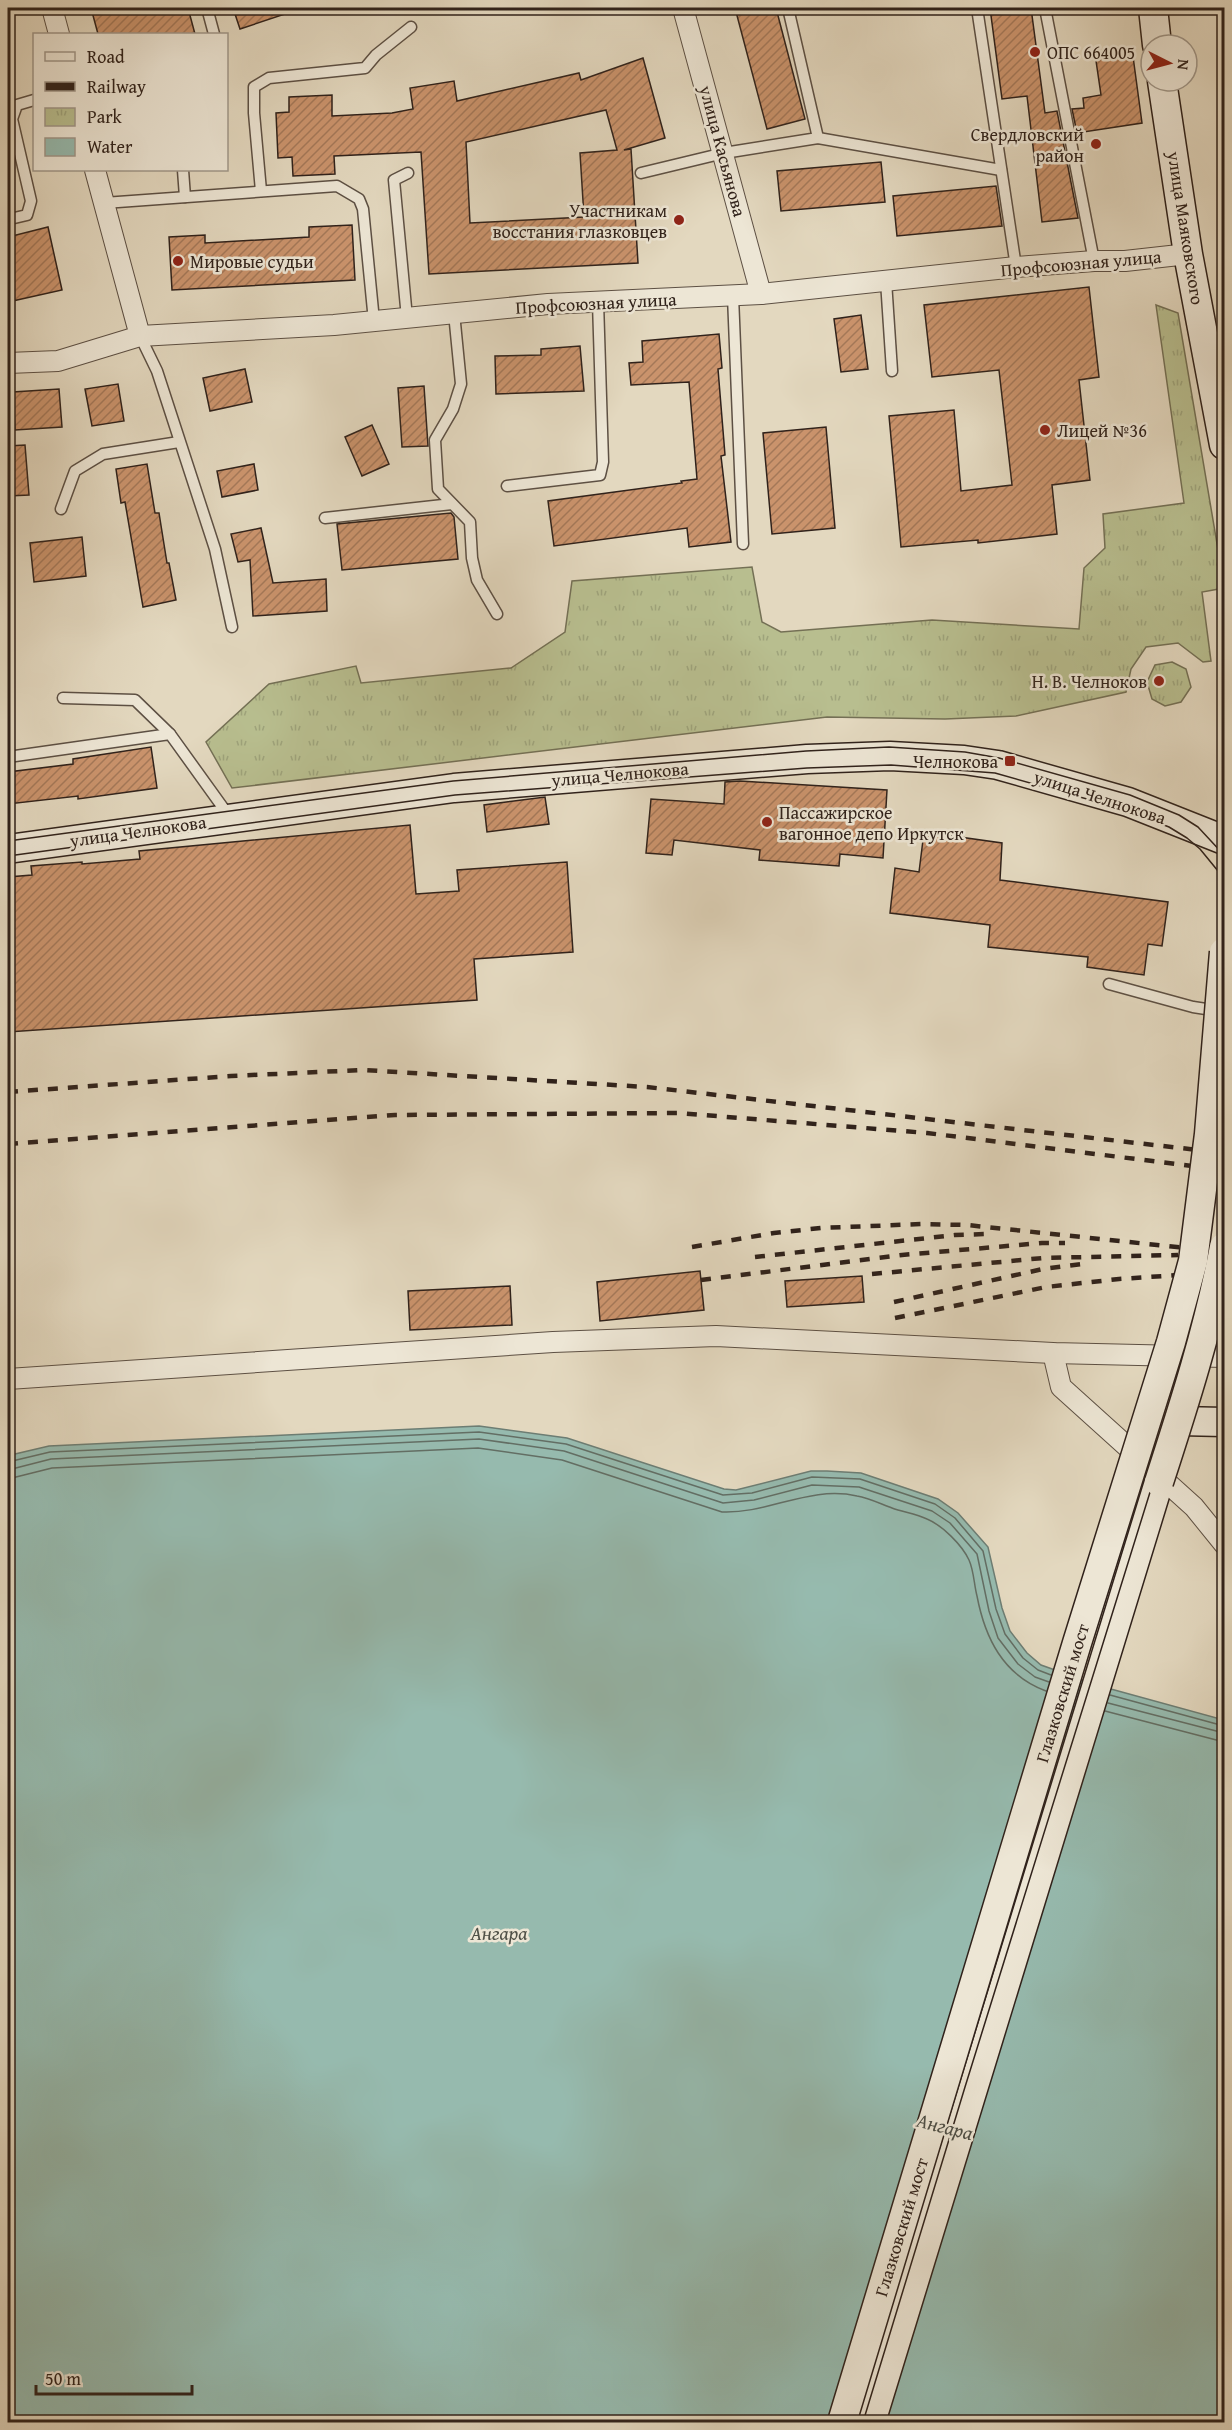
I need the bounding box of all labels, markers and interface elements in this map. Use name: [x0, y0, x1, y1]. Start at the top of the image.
legend: [33, 33, 228, 171]
north arrow: [1139, 33, 1199, 93]
place label: ОПС 664005: [1047, 39, 1135, 66]
text: Road: [87, 43, 125, 70]
marker: ОПС 664005: [1028, 45, 1042, 59]
text: N: [1171, 58, 1196, 71]
text: Railway: [87, 73, 146, 100]
street label: улица Касьянова: [692, 81, 754, 220]
text: Park: [87, 103, 123, 130]
place label: Свердловский район: [971, 121, 1084, 169]
text: Water: [87, 133, 133, 160]
marker: Свердловский район: [1089, 137, 1103, 151]
street label: улица Маяковского: [1160, 148, 1211, 307]
place label: Участникам восстания глазковцев: [493, 197, 667, 245]
marker: Участникам восстания глазковцев: [672, 213, 686, 227]
street label: Профсоюзная улица: [1000, 242, 1163, 283]
place label: Мировые судьи: [190, 248, 314, 275]
marker: Мировые судьи: [171, 254, 185, 268]
street label: Профсоюзная улица: [515, 285, 678, 321]
place label: Лицей №36: [1057, 417, 1147, 444]
marker: Лицей №36: [1038, 423, 1052, 437]
place label: Н. В. Челноков: [1032, 668, 1147, 695]
marker: Н. В. Челноков: [1152, 674, 1166, 688]
place label: Челнокова: [913, 748, 998, 775]
marker: Челнокова: [1003, 754, 1017, 768]
street label: улица Челнокова: [549, 755, 690, 794]
street label: улица Челнокова: [1029, 763, 1170, 831]
place label: Пассажирское вагонное депо Иркутск: [779, 799, 964, 847]
street label: улица Челнокова: [67, 808, 208, 854]
marker: Пассажирское вагонное депо Иркутск: [760, 815, 774, 829]
street label: Глазковский мост: [1028, 1620, 1096, 1766]
water label: Ангара: [469, 1918, 528, 1947]
water label: Ангара: [913, 2105, 977, 2147]
street label: Глазковский мост: [867, 2154, 935, 2300]
scale bar: [36, 2358, 192, 2396]
text: 50 m: [45, 2365, 81, 2392]

